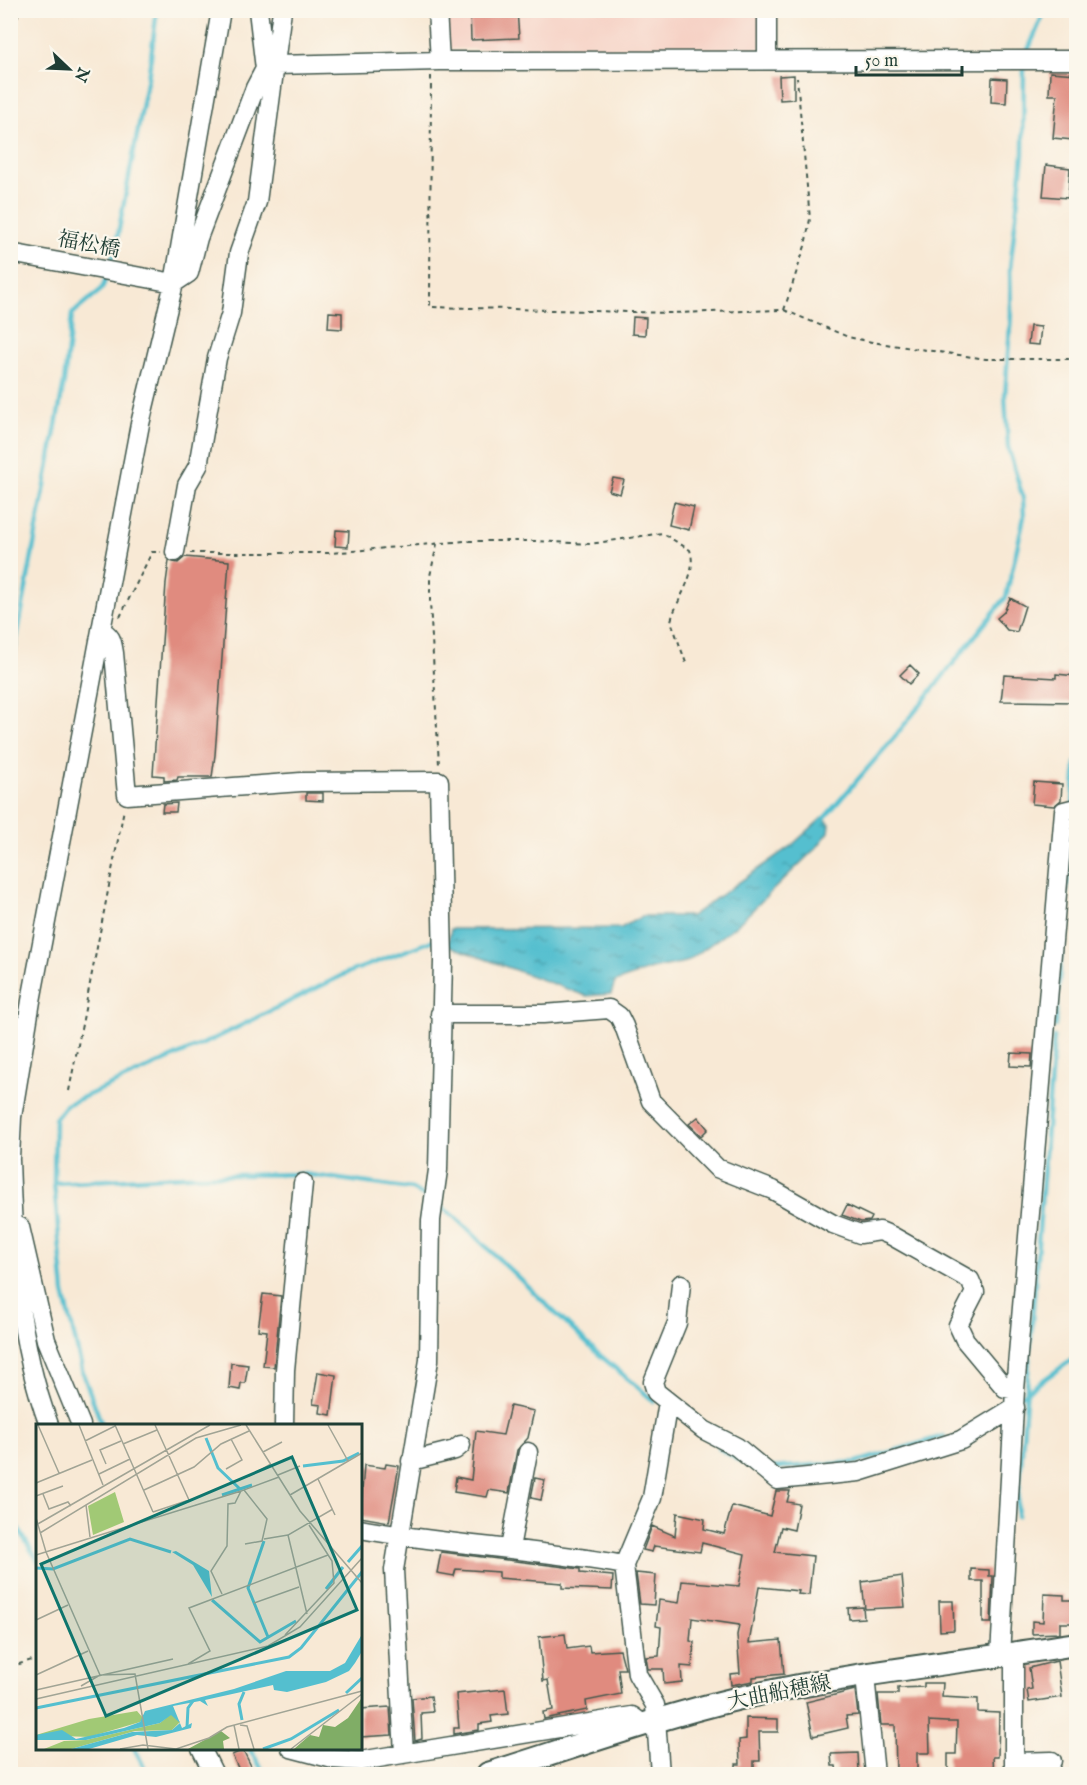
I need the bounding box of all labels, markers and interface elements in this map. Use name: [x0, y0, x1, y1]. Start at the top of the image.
north arrow: [39, 39, 99, 99]
scale bar: [856, 39, 962, 77]
text: 50 m: [865, 50, 898, 73]
text: N: [69, 63, 93, 85]
street label: 福松橋: [55, 226, 122, 265]
inset map: [36, 1424, 362, 1749]
street label: 大曲船穂線: [725, 1670, 833, 1717]

